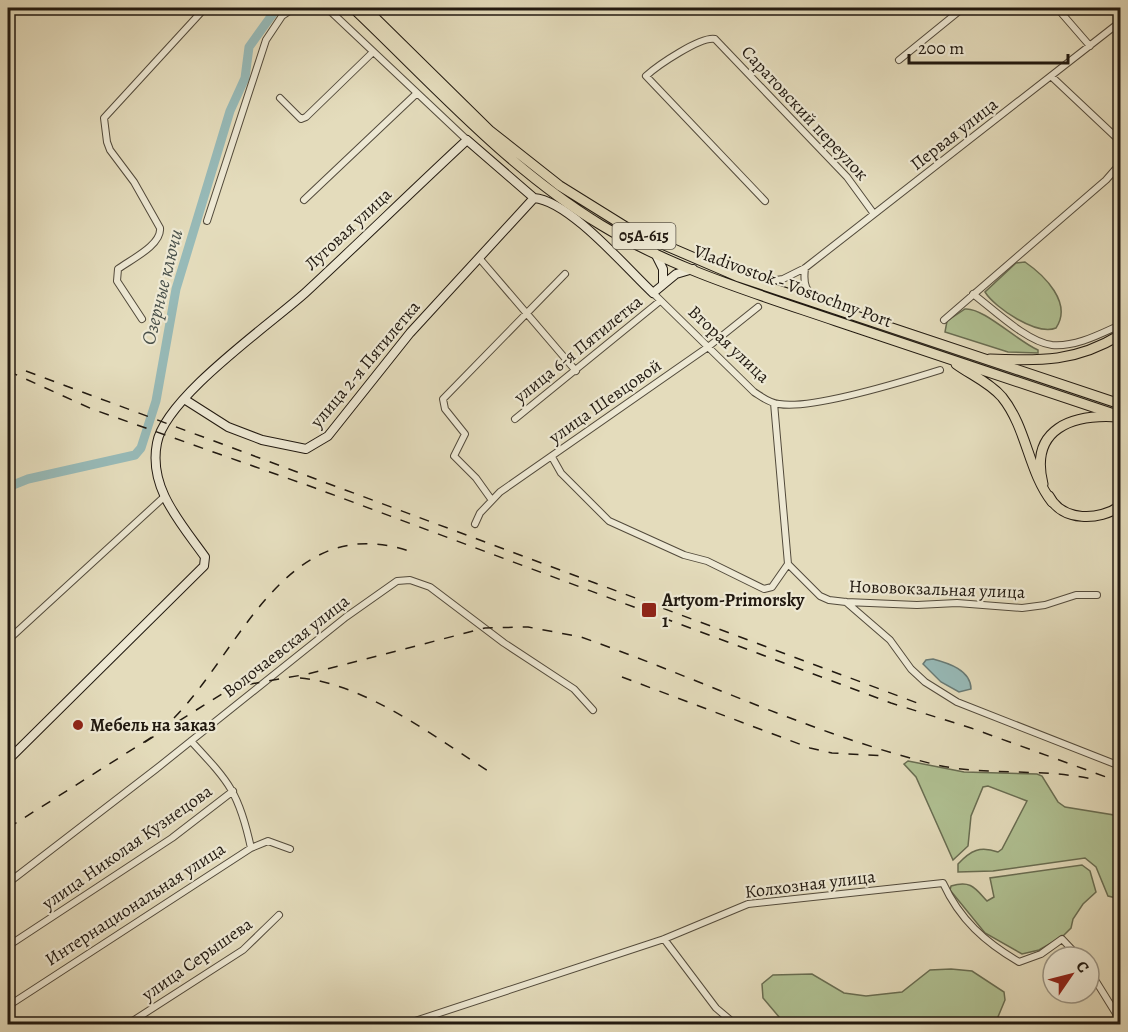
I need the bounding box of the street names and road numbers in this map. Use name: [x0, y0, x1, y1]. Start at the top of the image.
street label: Саратовский переулок: [736, 40, 874, 186]
street label: Первая улица: [905, 92, 1003, 176]
street label: Луговая улица: [299, 182, 397, 276]
road number: 05А-615: [612, 223, 676, 249]
street label: Vladivostok - Vostochny Port: [690, 239, 896, 333]
street label: улица 6-я Пятилетка: [508, 289, 648, 409]
street label: улица 2-я Пятилетка: [304, 295, 426, 433]
street label: Вторая улица: [683, 300, 776, 389]
street label: улица Шевцовой: [543, 353, 666, 449]
street label: Нововокзальная улица: [848, 574, 1026, 604]
street label: Волочаевская улица: [218, 588, 355, 703]
street label: улица Николая Кузнецова: [36, 779, 217, 915]
street label: Интернациональная улица: [40, 836, 230, 971]
street label: Колхозная улица: [743, 864, 877, 904]
street label: улица Серышева: [136, 912, 258, 1007]

